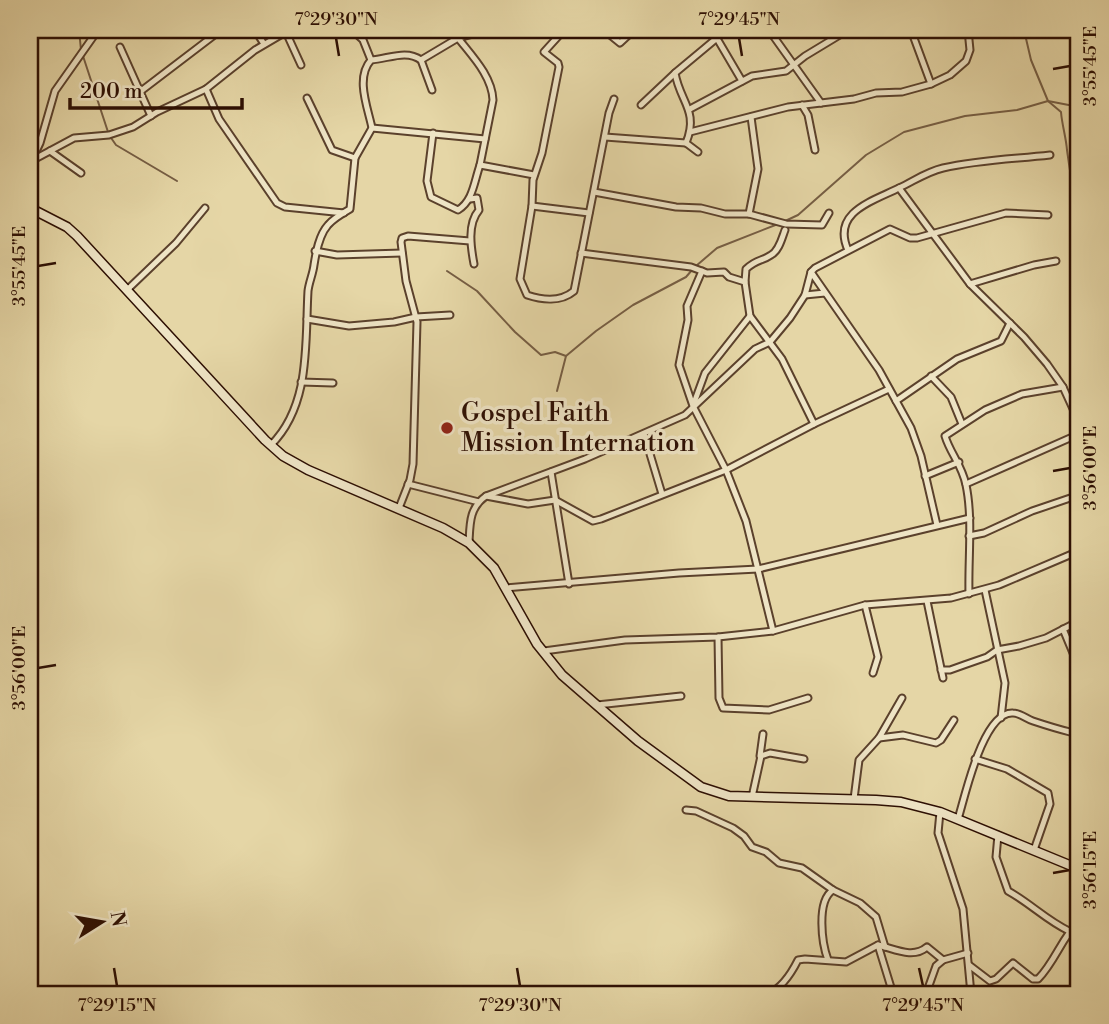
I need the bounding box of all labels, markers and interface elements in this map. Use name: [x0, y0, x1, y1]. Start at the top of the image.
text: 7°29'30"N: [294, 8, 378, 31]
text: 7°29'45"N: [698, 8, 781, 31]
text: 3°55'45"E: [1079, 26, 1102, 106]
scale bar: [70, 66, 242, 110]
text: 200 m: [80, 79, 143, 105]
text: 3°55'45"E: [8, 226, 31, 306]
place label: Gospel Faith Mission Internation: [461, 397, 695, 459]
marker: Gospel Faith Mission Internation: [439, 420, 455, 436]
text: 3°56'00"E: [1079, 426, 1102, 510]
text: 3°56'00"E: [8, 626, 31, 710]
text: 3°56'15"E: [1079, 831, 1102, 909]
north arrow: [66, 888, 136, 958]
text: N: [104, 909, 131, 929]
text: 7°29'15"N: [78, 994, 157, 1017]
text: 7°29'30"N: [478, 994, 562, 1017]
text: 7°29'45"N: [882, 994, 965, 1017]

